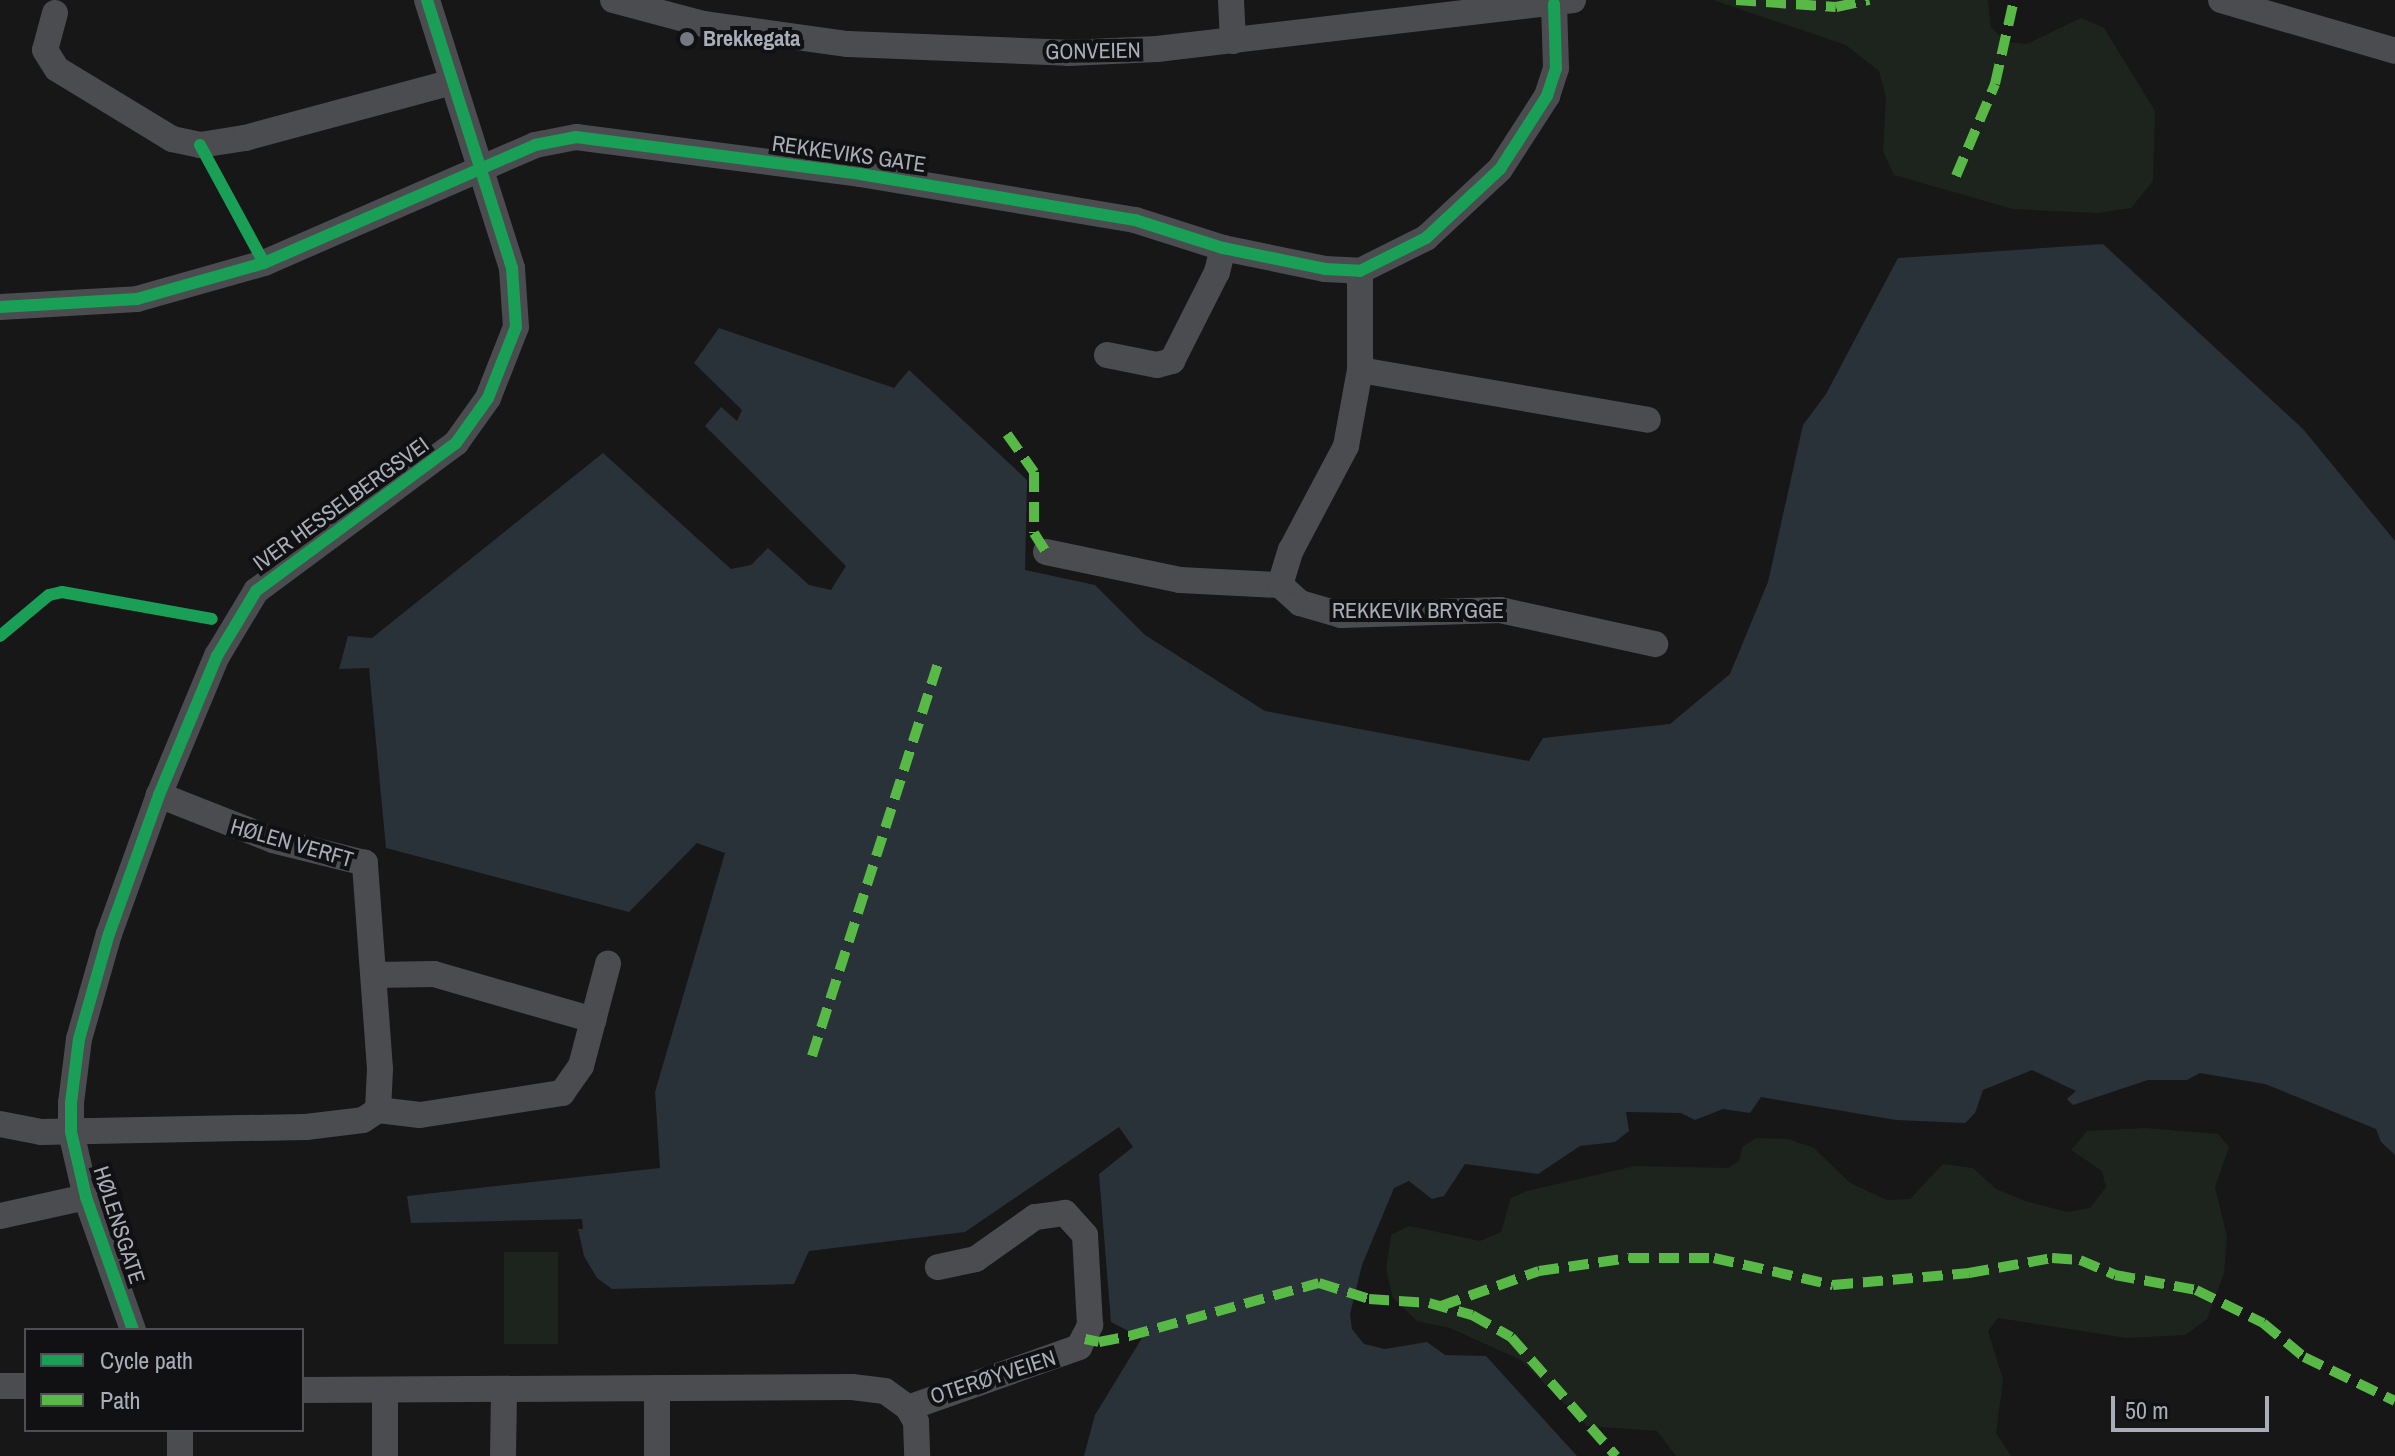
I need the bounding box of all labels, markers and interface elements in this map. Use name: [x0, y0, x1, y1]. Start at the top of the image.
place label: Brekkegata: [703, 26, 800, 52]
marker: Brekkegata: [678, 30, 696, 48]
street label: GONVEIEN: [1045, 37, 1141, 65]
street label: REKKEVIKS GATE: [770, 130, 928, 178]
street label: IVER HESSELBERGSVEI: [248, 431, 434, 577]
street label: REKKEVIK BRYGGE: [1332, 598, 1504, 624]
street label: HØLEN VERFT: [228, 813, 356, 873]
street label: HØLENSGATE: [88, 1163, 150, 1287]
legend: [24, 1328, 304, 1432]
text: Cycle path: [100, 1344, 193, 1376]
street label: OTERØYVEIEN: [927, 1344, 1059, 1410]
scale bar: [2115, 1380, 2273, 1430]
text: Path: [100, 1384, 141, 1416]
text: 50 m: [2125, 1394, 2169, 1426]

